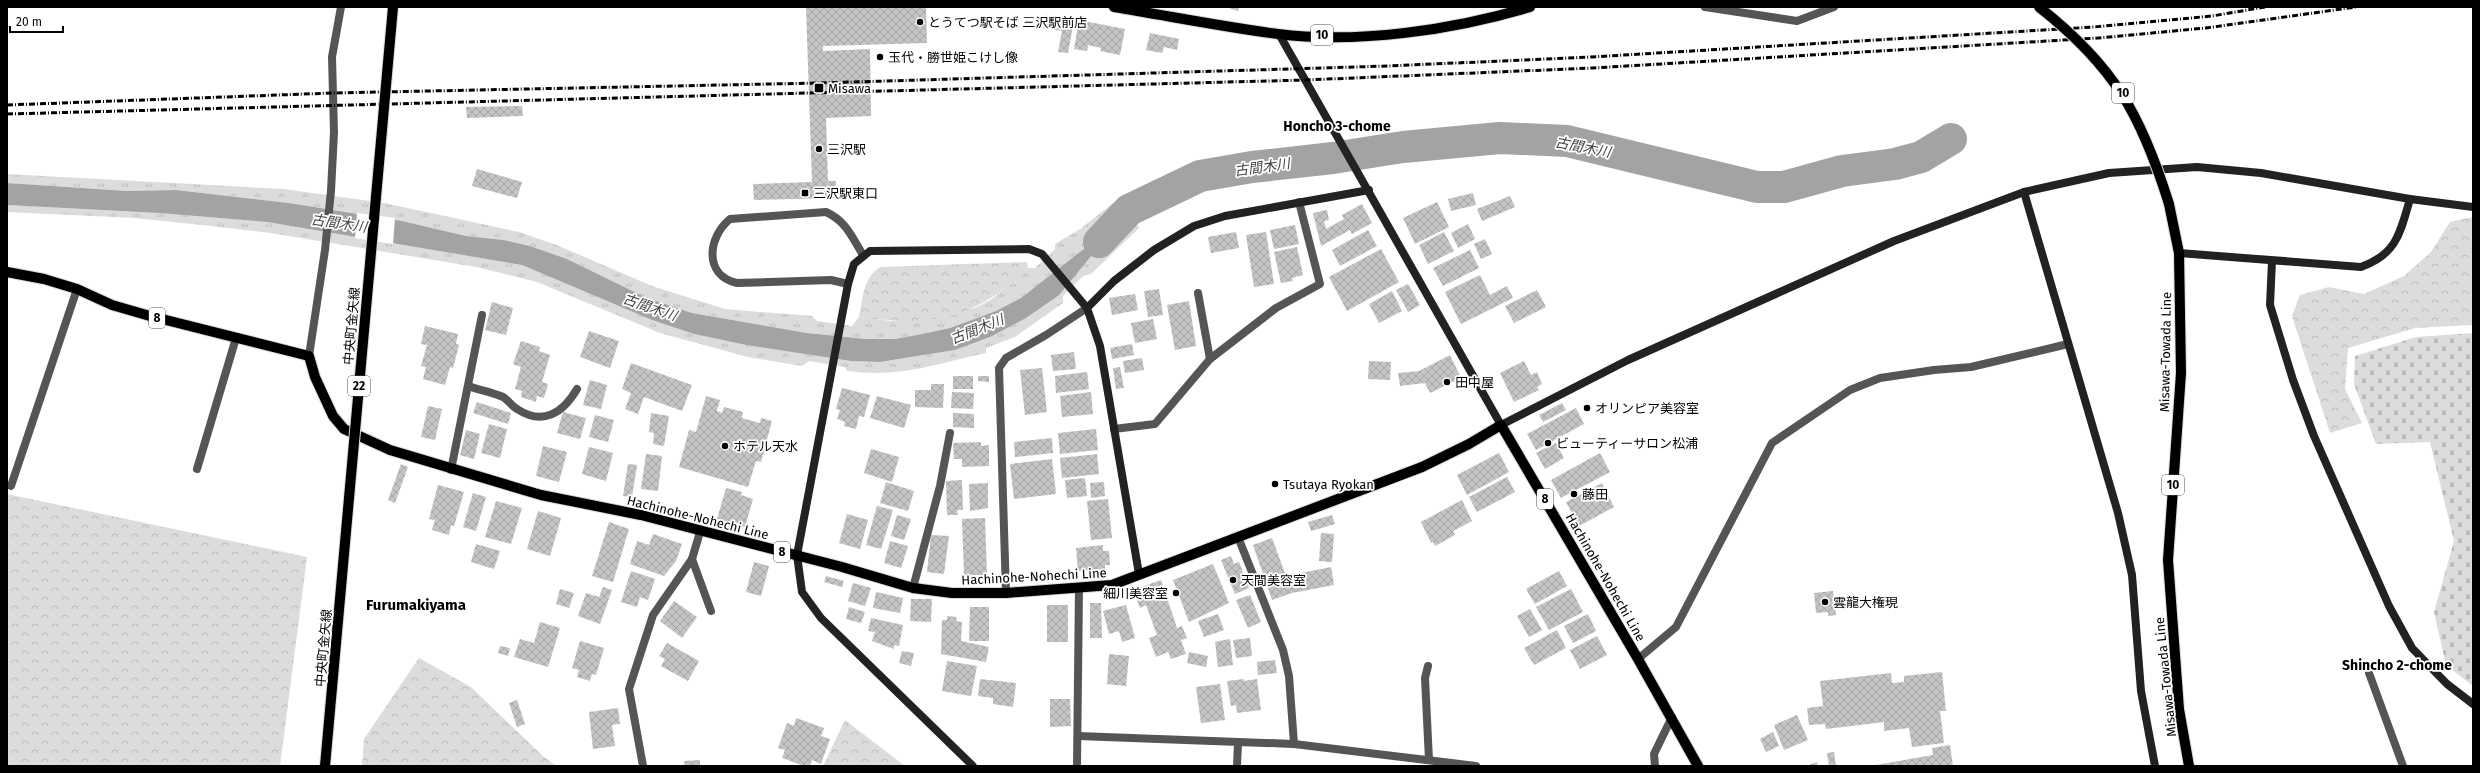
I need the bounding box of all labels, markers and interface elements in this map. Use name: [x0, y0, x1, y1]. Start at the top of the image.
scale bar: [10, 8, 63, 34]
text: 20 m: [16, 15, 42, 29]
place label: とうてつ駅そば 三沢駅前店: [928, 15, 1087, 30]
marker: とうてつ駅そば 三沢駅前店: [915, 17, 925, 27]
road number: 10: [1311, 25, 1333, 45]
place label: 玉代・勝世姫こけし像: [888, 50, 1018, 65]
marker: 玉代・勝世姫こけし像: [875, 52, 885, 62]
place label: Misawa: [828, 81, 871, 96]
marker: Misawa: [813, 82, 825, 94]
road number: 10: [2112, 83, 2134, 103]
district label: Honcho 3-chome: [1283, 118, 1391, 135]
water label: 古間木川: [1554, 134, 1614, 162]
place label: 三沢駅: [827, 142, 866, 157]
marker: 三沢駅: [814, 144, 824, 154]
water label: 古間木川: [1233, 155, 1293, 180]
place label: 三沢駅東口: [813, 186, 878, 201]
marker: 三沢駅東口: [800, 188, 810, 198]
water label: 古間木川: [310, 211, 370, 236]
street label: 中央町金矢線: [341, 287, 362, 366]
water label: 古間木川: [621, 290, 681, 325]
street label: Misawa-Towada Line: [2157, 292, 2174, 412]
road number: 8: [149, 308, 165, 328]
water label: 古間木川: [948, 310, 1008, 348]
place label: 田中屋: [1455, 375, 1494, 390]
road number: 22: [348, 376, 370, 396]
marker: 田中屋: [1442, 377, 1452, 387]
place label: オリンピア美容室: [1595, 401, 1699, 416]
marker: オリンピア美容室: [1582, 403, 1592, 413]
place label: ビューティーサロン松浦: [1556, 436, 1698, 451]
marker: ビューティーサロン松浦: [1543, 438, 1553, 448]
place label: ホテル天水: [733, 439, 798, 454]
marker: ホテル天水: [720, 441, 730, 451]
road number: 10: [2162, 475, 2184, 495]
place label: Tsutaya Ryokan: [1283, 477, 1374, 492]
marker: Tsutaya Ryokan: [1270, 479, 1280, 489]
place label: 藤田: [1582, 487, 1608, 502]
road number: 8: [1537, 489, 1553, 509]
marker: 藤田: [1569, 489, 1579, 499]
street label: Hachinohe-Nohechi Line: [625, 493, 770, 542]
street label: Hachinohe-Nohechi Line: [1563, 510, 1648, 644]
road number: 8: [774, 542, 790, 562]
street label: Hachinohe-Nohechi Line: [961, 565, 1107, 588]
place label: 天間美容室: [1241, 573, 1306, 588]
marker: 天間美容室: [1228, 575, 1238, 585]
place label: 細川美容室: [1103, 586, 1168, 601]
marker: 細川美容室: [1171, 588, 1181, 598]
place label: 雲龍大権現: [1833, 595, 1898, 610]
district label: Furumakiyama: [366, 596, 466, 614]
marker: 雲龍大権現: [1820, 597, 1830, 607]
street label: 中央町金矢線: [313, 609, 334, 688]
street label: Misawa-Towada Line: [2152, 616, 2179, 738]
district label: Shincho 2-chome: [2342, 657, 2452, 674]

